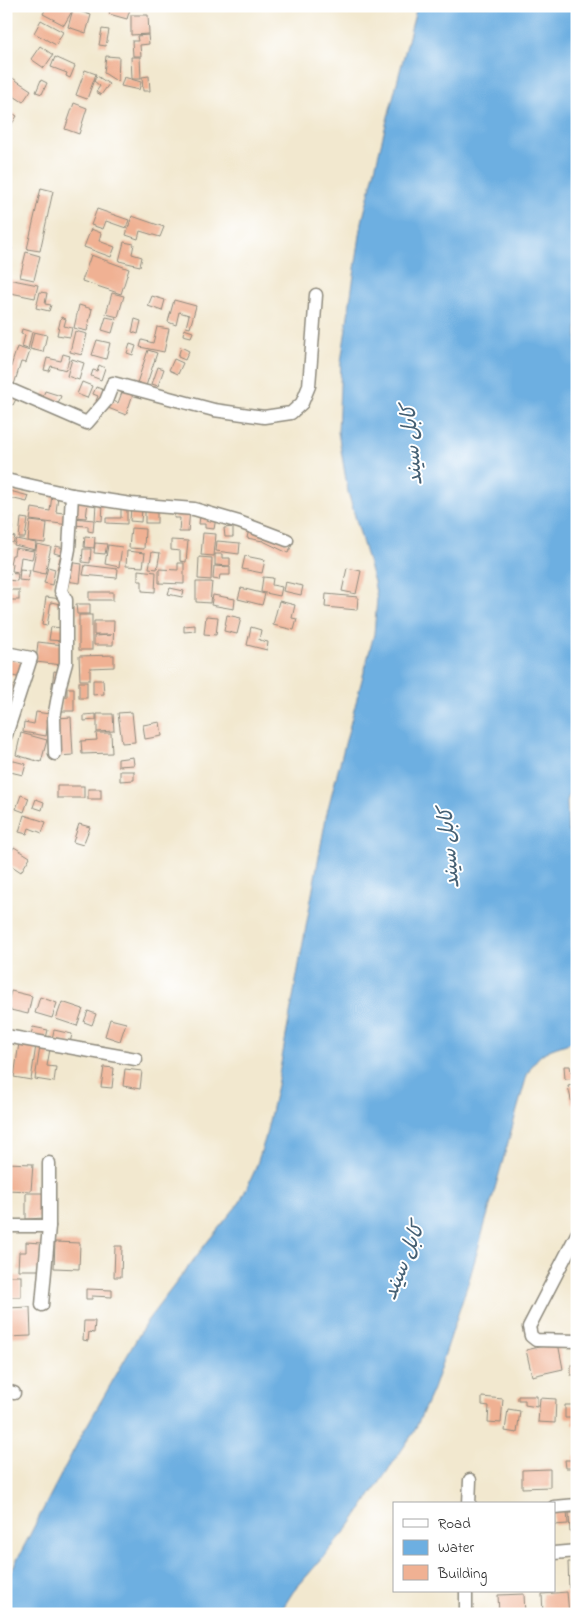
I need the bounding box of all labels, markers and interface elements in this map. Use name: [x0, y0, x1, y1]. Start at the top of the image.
water label: کابل سيند: [394, 399, 431, 486]
water label: کابل سيند: [431, 802, 468, 889]
water label: کابل سيند: [376, 1215, 435, 1305]
legend: [393, 1502, 556, 1592]
text: Road: [438, 1513, 471, 1535]
text: Water: [438, 1537, 474, 1559]
text: Building: [437, 1563, 487, 1586]

